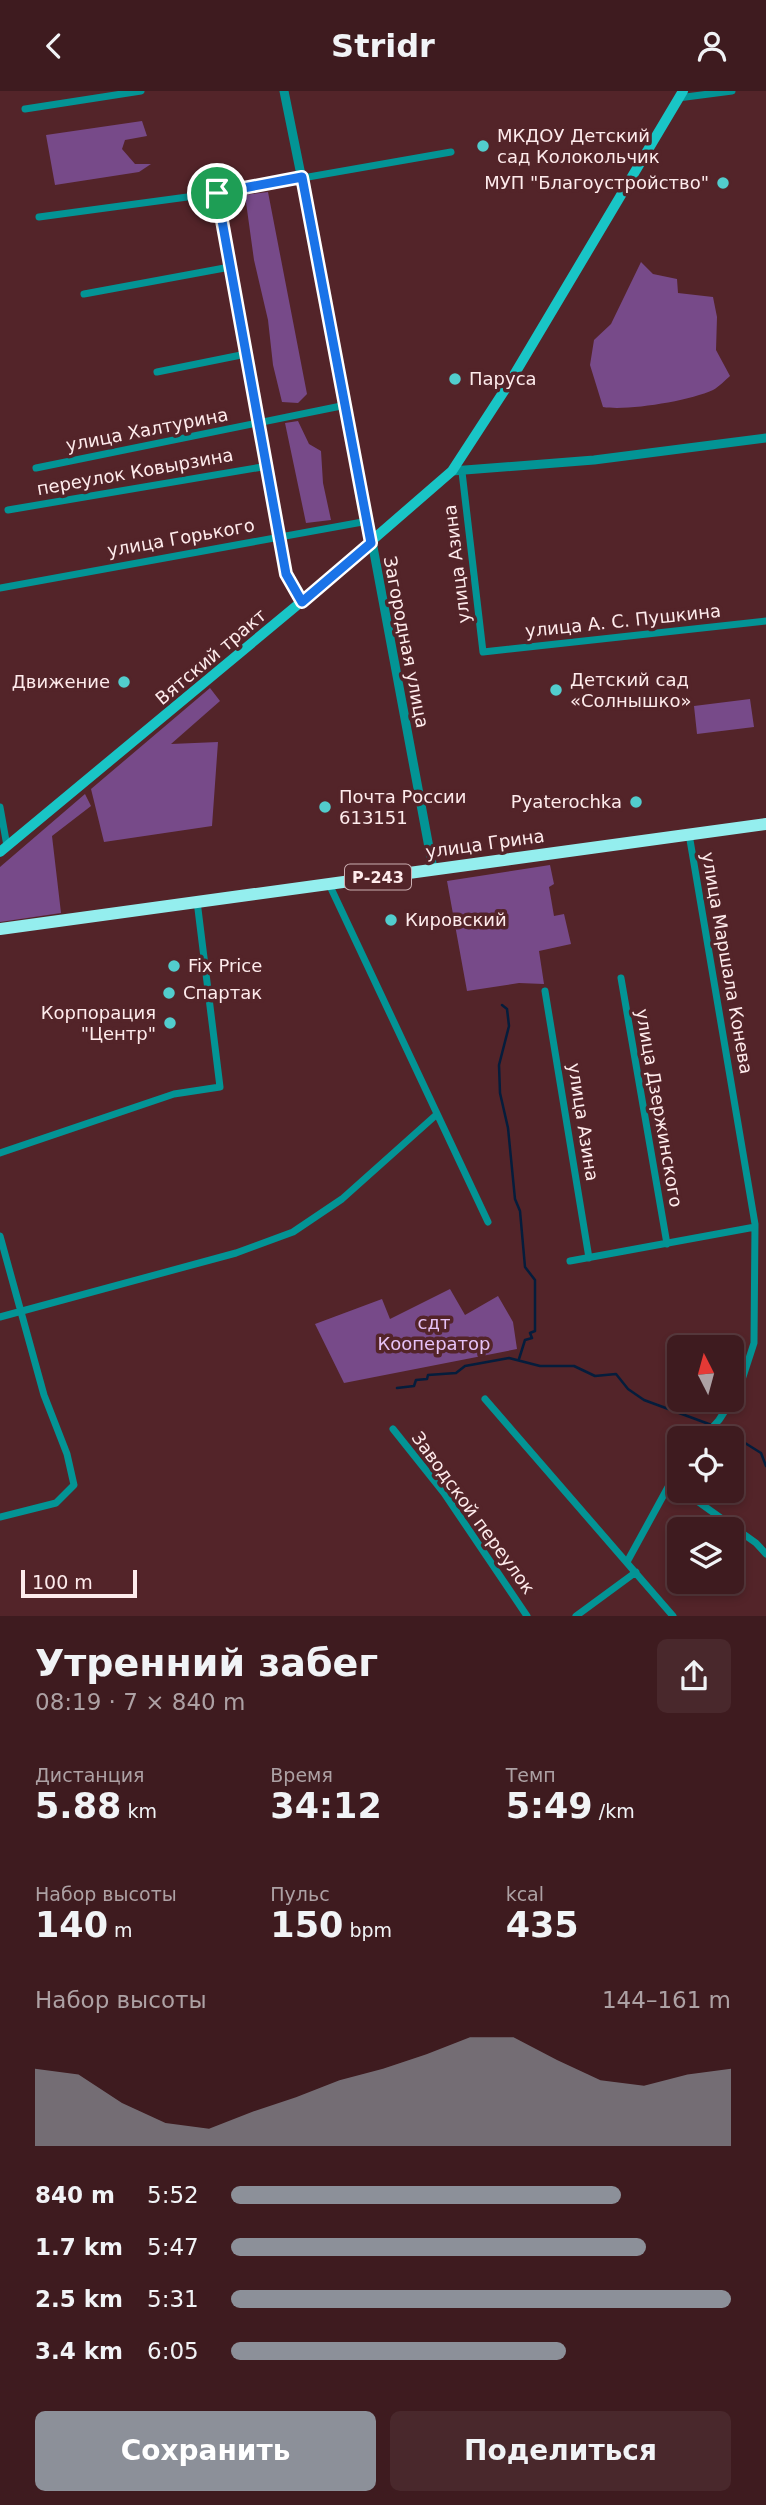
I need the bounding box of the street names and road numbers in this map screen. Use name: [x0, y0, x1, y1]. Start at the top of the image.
street label: улица Халтурина: [64, 403, 230, 456]
street label: переулок Ковырзина: [35, 444, 235, 499]
street label: улица Азина: [439, 504, 474, 625]
street label: улица Горького: [106, 514, 256, 561]
street label: Загородная улица: [380, 554, 433, 730]
street label: улица А. С. Пушкина: [524, 600, 722, 641]
street label: Вятский тракт: [151, 604, 270, 709]
street label: улица Грина: [424, 825, 546, 862]
street label: улица Маршала Конева: [698, 850, 757, 1075]
road number: Р-243: [345, 865, 411, 890]
street label: улица Дзержинского: [632, 1007, 687, 1209]
street label: улица Азина: [564, 1061, 603, 1182]
street label: Заводской переулок: [408, 1428, 539, 1598]

